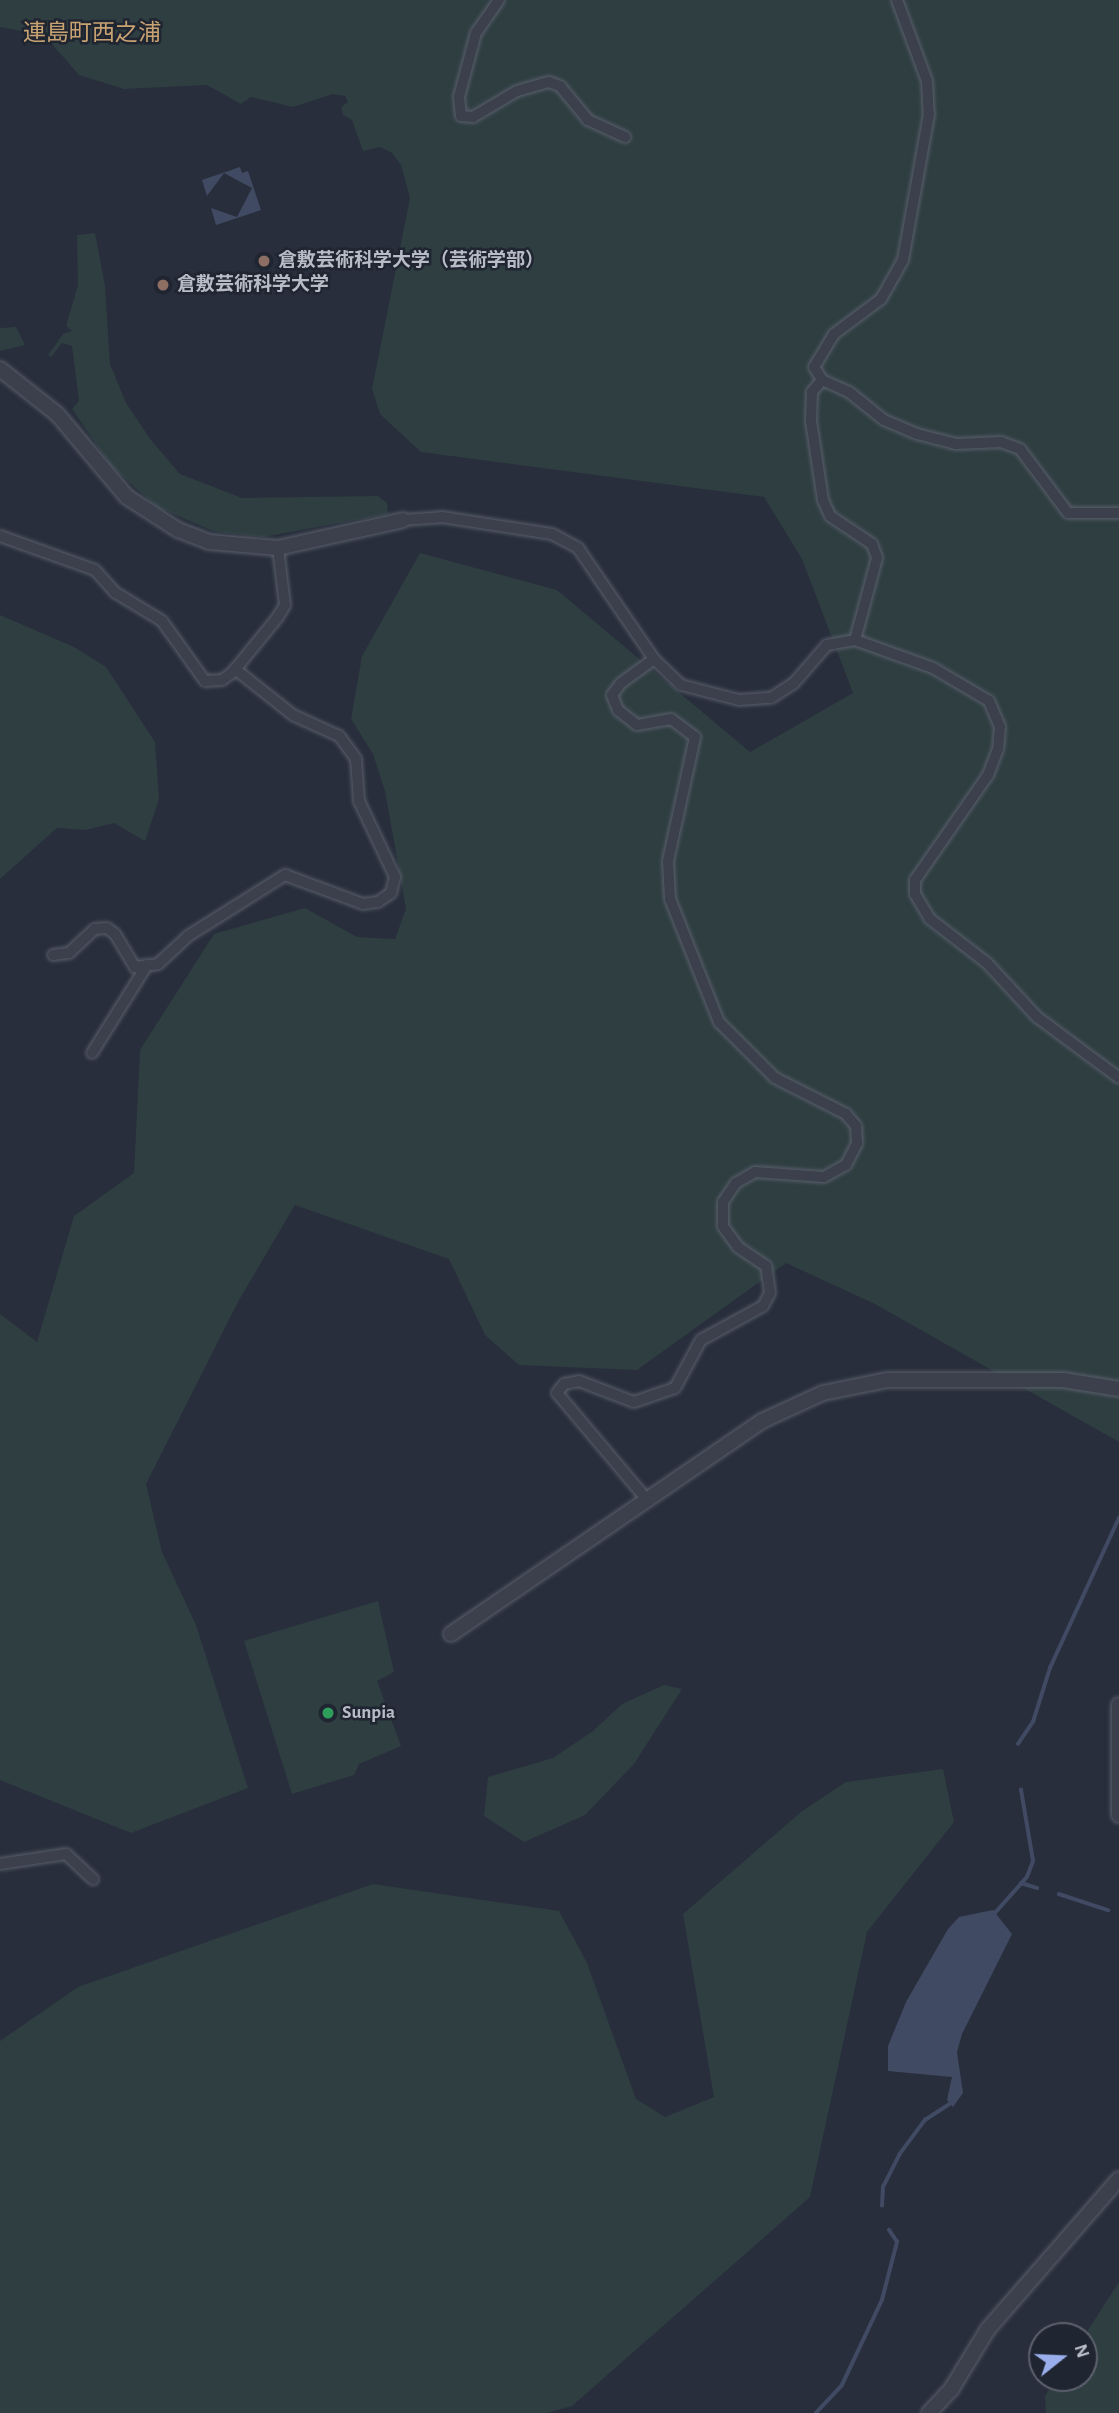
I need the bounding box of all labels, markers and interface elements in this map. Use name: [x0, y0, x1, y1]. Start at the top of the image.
district label: 連島町西之浦: [23, 20, 161, 48]
place label: 倉敷芸術科学大学（芸術学部）: [278, 250, 544, 272]
marker: 倉敷芸術科学大学（芸術学部）: [256, 253, 272, 269]
place label: 倉敷芸術科学大学: [177, 274, 329, 296]
marker: 倉敷芸術科学大学: [155, 277, 171, 293]
place label: Sunpia: [342, 1702, 395, 1724]
marker: Sunpia: [320, 1705, 336, 1721]
north arrow: [1028, 2322, 1098, 2392]
text: N: [1070, 2342, 1093, 2360]

